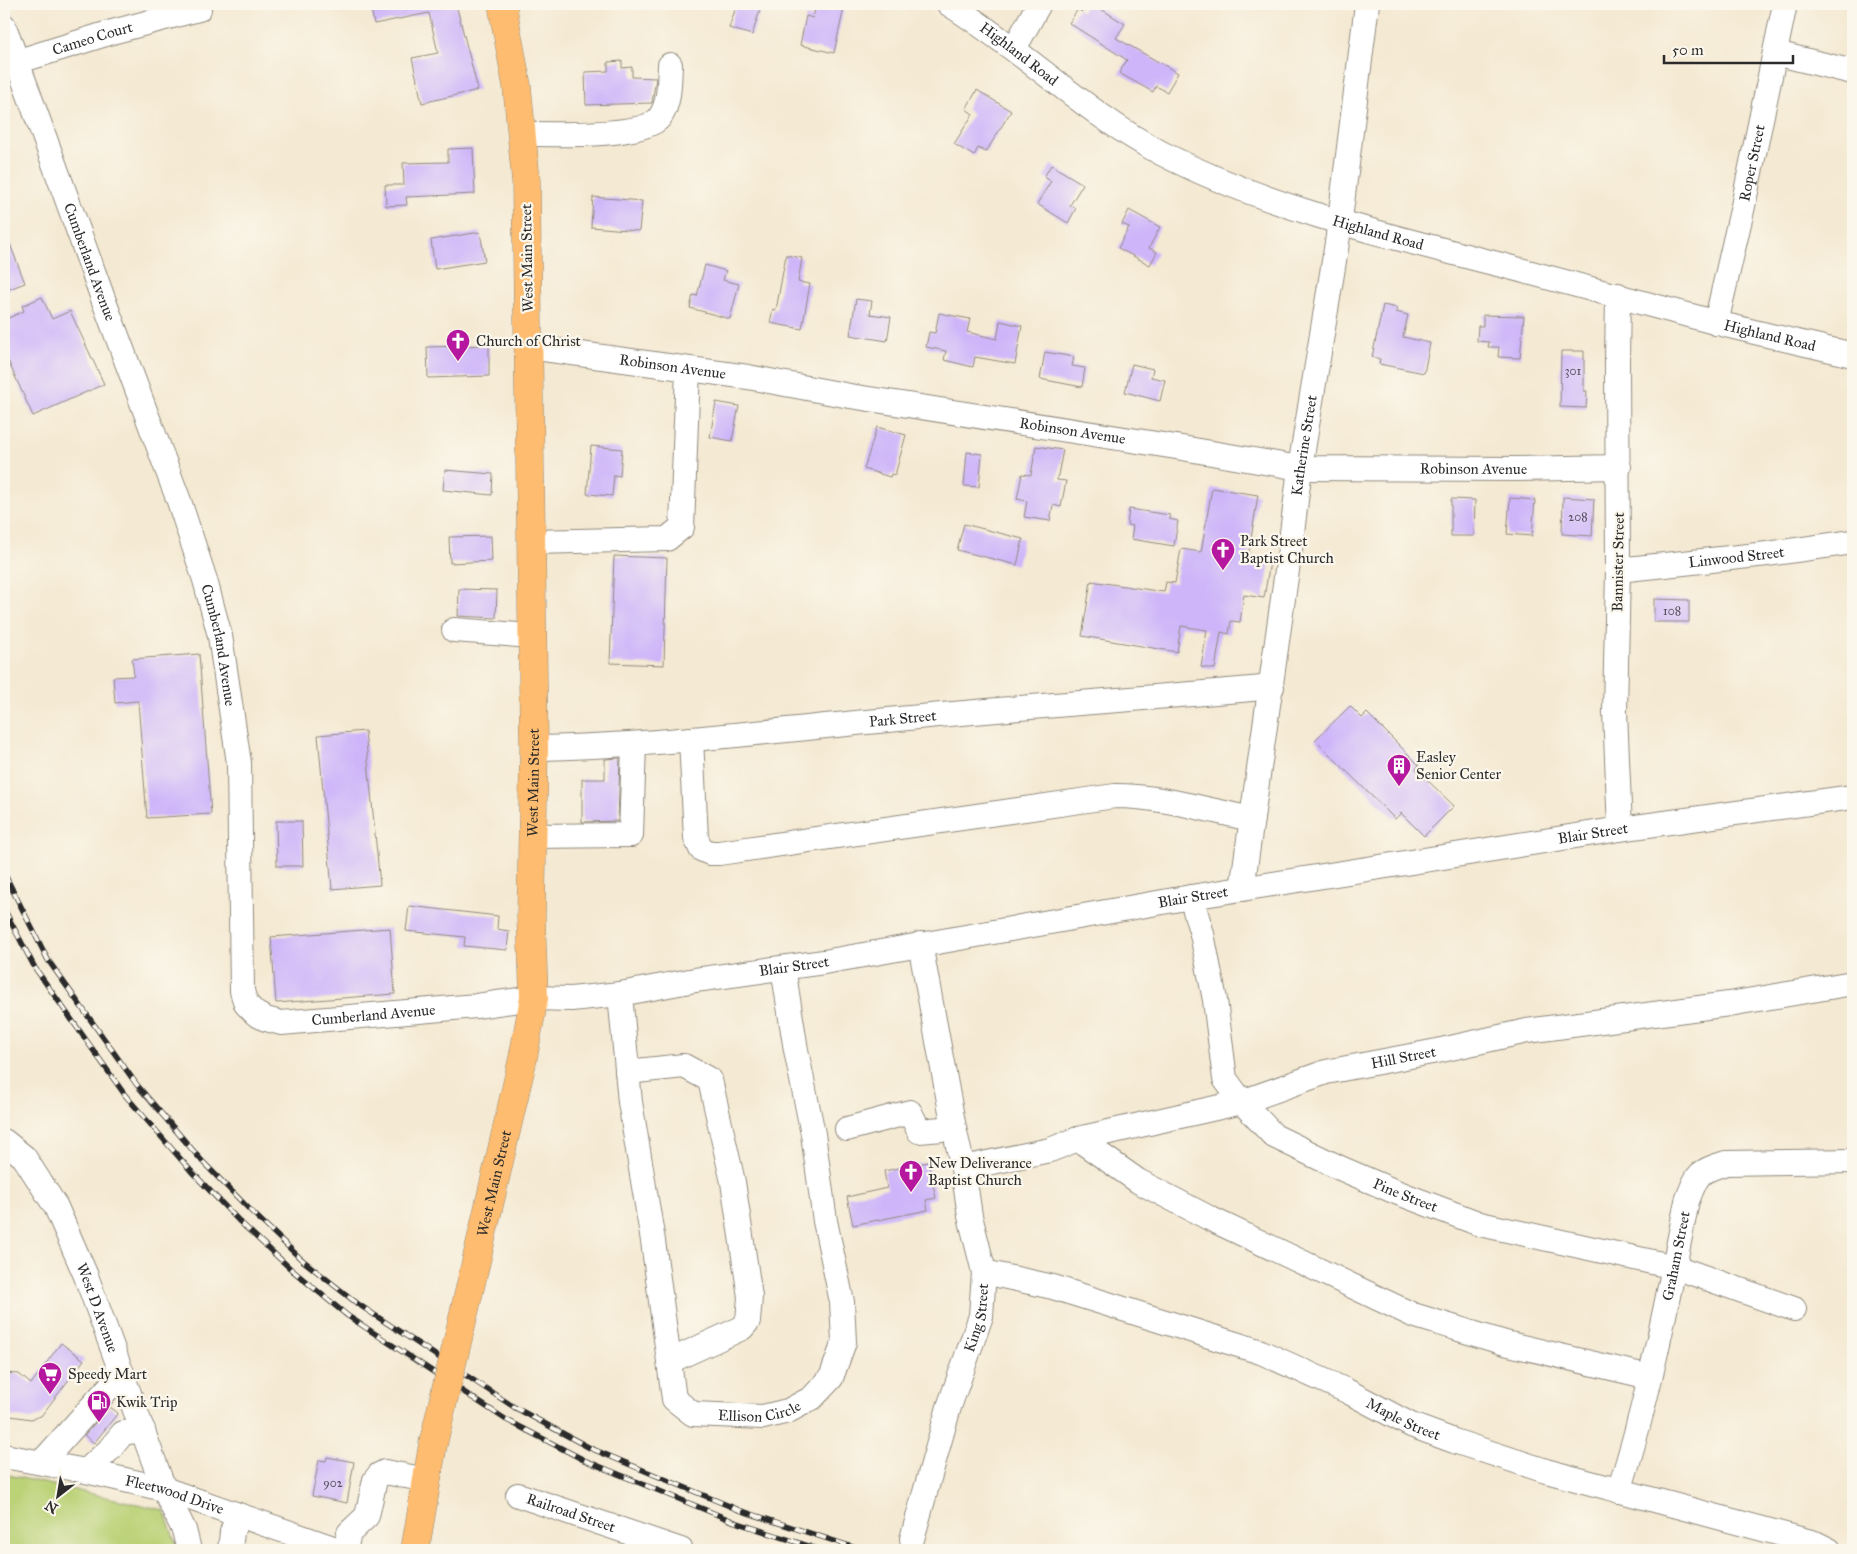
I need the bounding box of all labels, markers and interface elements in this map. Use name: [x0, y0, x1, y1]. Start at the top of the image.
street label: Cameo Court: [50, 18, 135, 59]
street label: Highland Road: [976, 18, 1062, 90]
scale bar: [1664, 32, 1793, 64]
text: 50 m: [1672, 41, 1704, 59]
street label: Roper Street: [1735, 122, 1769, 203]
street label: Cumberland Avenue: [60, 200, 120, 323]
street label: West Main Street: [517, 203, 537, 312]
street label: Highland Road: [1330, 211, 1426, 254]
street label: Highland Road: [1722, 316, 1818, 355]
church icon: Church of Christ: [445, 328, 471, 362]
place label: Church of Christ: [476, 332, 582, 350]
street label: Robinson Avenue: [618, 350, 727, 383]
house number: 301: [1565, 364, 1581, 378]
street label: Katherine Street: [1288, 393, 1321, 497]
street label: Robinson Avenue: [1018, 414, 1127, 448]
street label: Robinson Avenue: [1420, 460, 1527, 478]
house number: 208: [1568, 510, 1588, 524]
street label: Bannister Street: [1608, 511, 1628, 612]
place label: Park Street Baptist Church: [1240, 532, 1335, 567]
church icon: Park Street Baptist Church: [1210, 537, 1236, 571]
street label: Linwood Street: [1687, 543, 1786, 571]
street label: Cumberland Avenue: [197, 582, 239, 707]
house number: 108: [1663, 604, 1681, 618]
street label: Park Street: [868, 706, 938, 731]
street label: West Main Street: [523, 728, 543, 837]
place label: Easley Senior Center: [1416, 748, 1502, 783]
building icon: Easley Senior Center: [1386, 753, 1412, 787]
street label: Blair Street: [1557, 819, 1630, 848]
street label: Blair Street: [1157, 882, 1230, 912]
street label: Blair Street: [758, 952, 831, 980]
street label: Cumberland Avenue: [311, 1001, 436, 1029]
street label: Hill Street: [1369, 1042, 1438, 1072]
street label: West Main Street: [473, 1128, 515, 1238]
place label: New Deliverance Baptist Church: [928, 1154, 1032, 1189]
church icon: New Deliverance Baptist Church: [898, 1159, 924, 1193]
street label: Pine Street: [1371, 1174, 1441, 1216]
street label: Graham Street: [1658, 1209, 1694, 1302]
street label: West D Avenue: [72, 1260, 122, 1355]
street label: King Street: [960, 1282, 992, 1355]
supermarket icon: Speedy Mart: [37, 1361, 63, 1395]
place label: Speedy Mart: [68, 1365, 148, 1383]
fuel station icon: Kwik Trip: [86, 1389, 112, 1423]
place label: Kwik Trip: [116, 1393, 177, 1411]
street label: Maple Street: [1363, 1394, 1443, 1444]
street label: Ellison Circle: [718, 1397, 804, 1426]
street label: Fleetwood Drive: [123, 1471, 226, 1518]
north arrow: [32, 1472, 82, 1522]
house number: 902: [323, 1476, 343, 1490]
street label: Railroad Street: [524, 1490, 619, 1536]
text: N: [42, 1496, 61, 1517]

